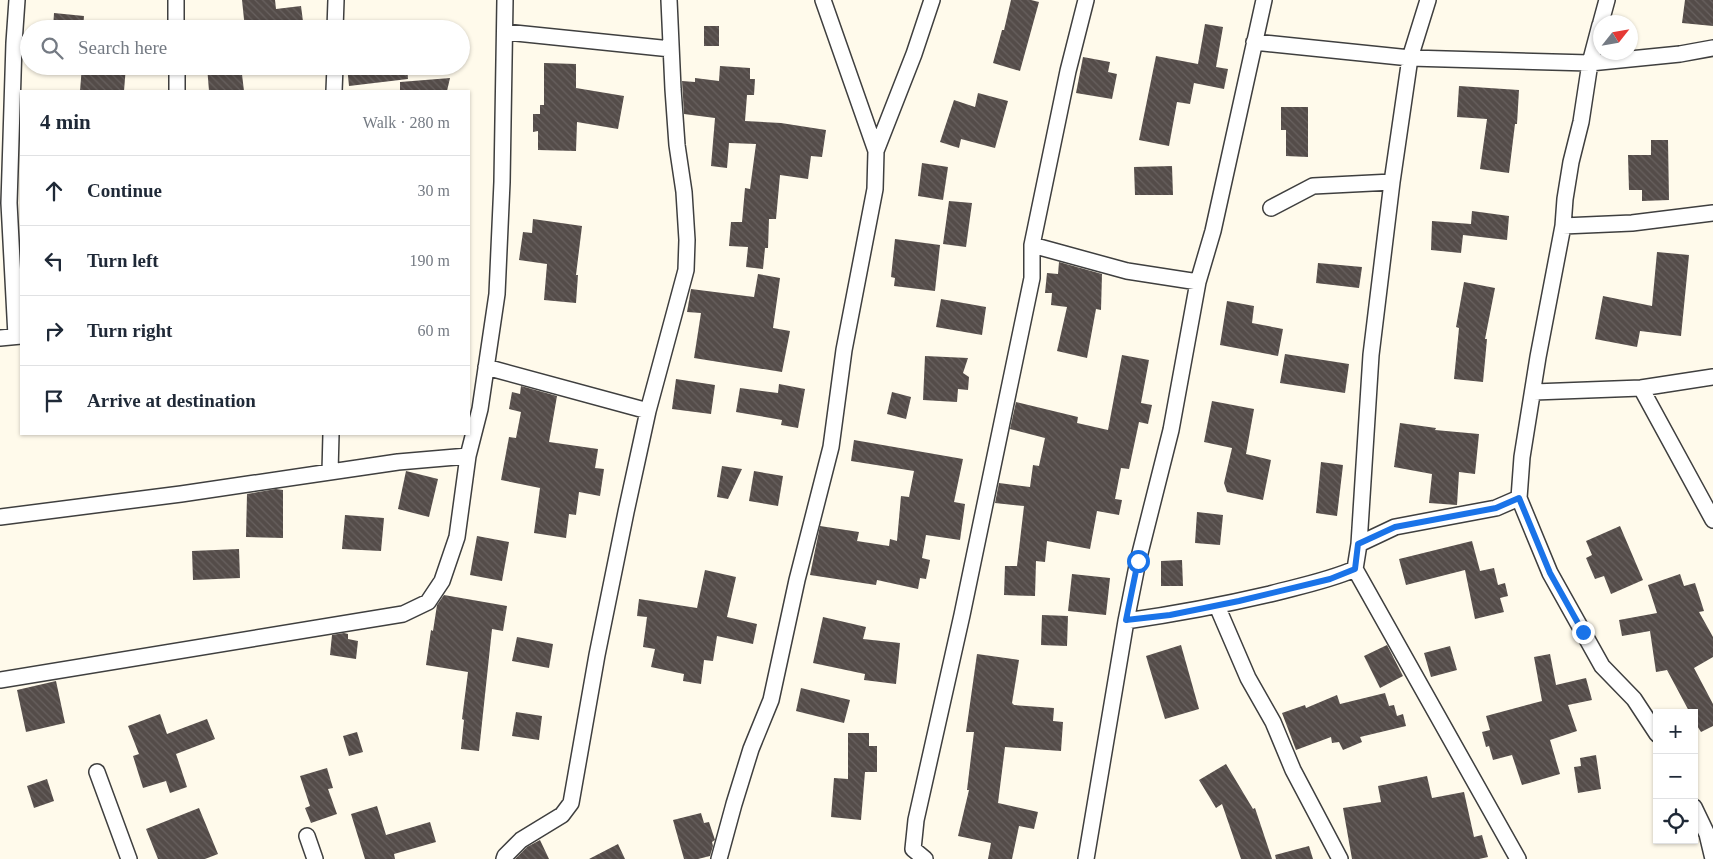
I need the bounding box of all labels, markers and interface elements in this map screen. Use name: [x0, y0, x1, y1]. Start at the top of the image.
north arrow: [1593, 15, 1638, 60]
search box: [20, 20, 470, 75]
icon: search: [38, 34, 66, 62]
text: Search here: [78, 37, 167, 58]
text: 4 min: [40, 110, 91, 134]
text: Walk · 280 m: [363, 114, 450, 131]
icon: ahead: [40, 177, 68, 205]
text: Continue: [87, 180, 162, 201]
text: 30 m: [418, 182, 450, 199]
icon: left: [40, 247, 68, 275]
text: Turn left: [87, 250, 159, 271]
text: 190 m: [410, 252, 450, 269]
icon: right: [40, 317, 68, 345]
text: Turn right: [87, 320, 172, 341]
text: 60 m: [418, 322, 450, 339]
icon: arrive: [40, 387, 68, 415]
text: Arrive at destination: [87, 390, 256, 411]
route start: [1127, 550, 1150, 573]
route end: [1572, 621, 1595, 644]
map controls: [1653, 709, 1698, 844]
button: +: [1653, 709, 1698, 754]
button: −: [1653, 754, 1698, 799]
button: locate: [1653, 799, 1698, 844]

